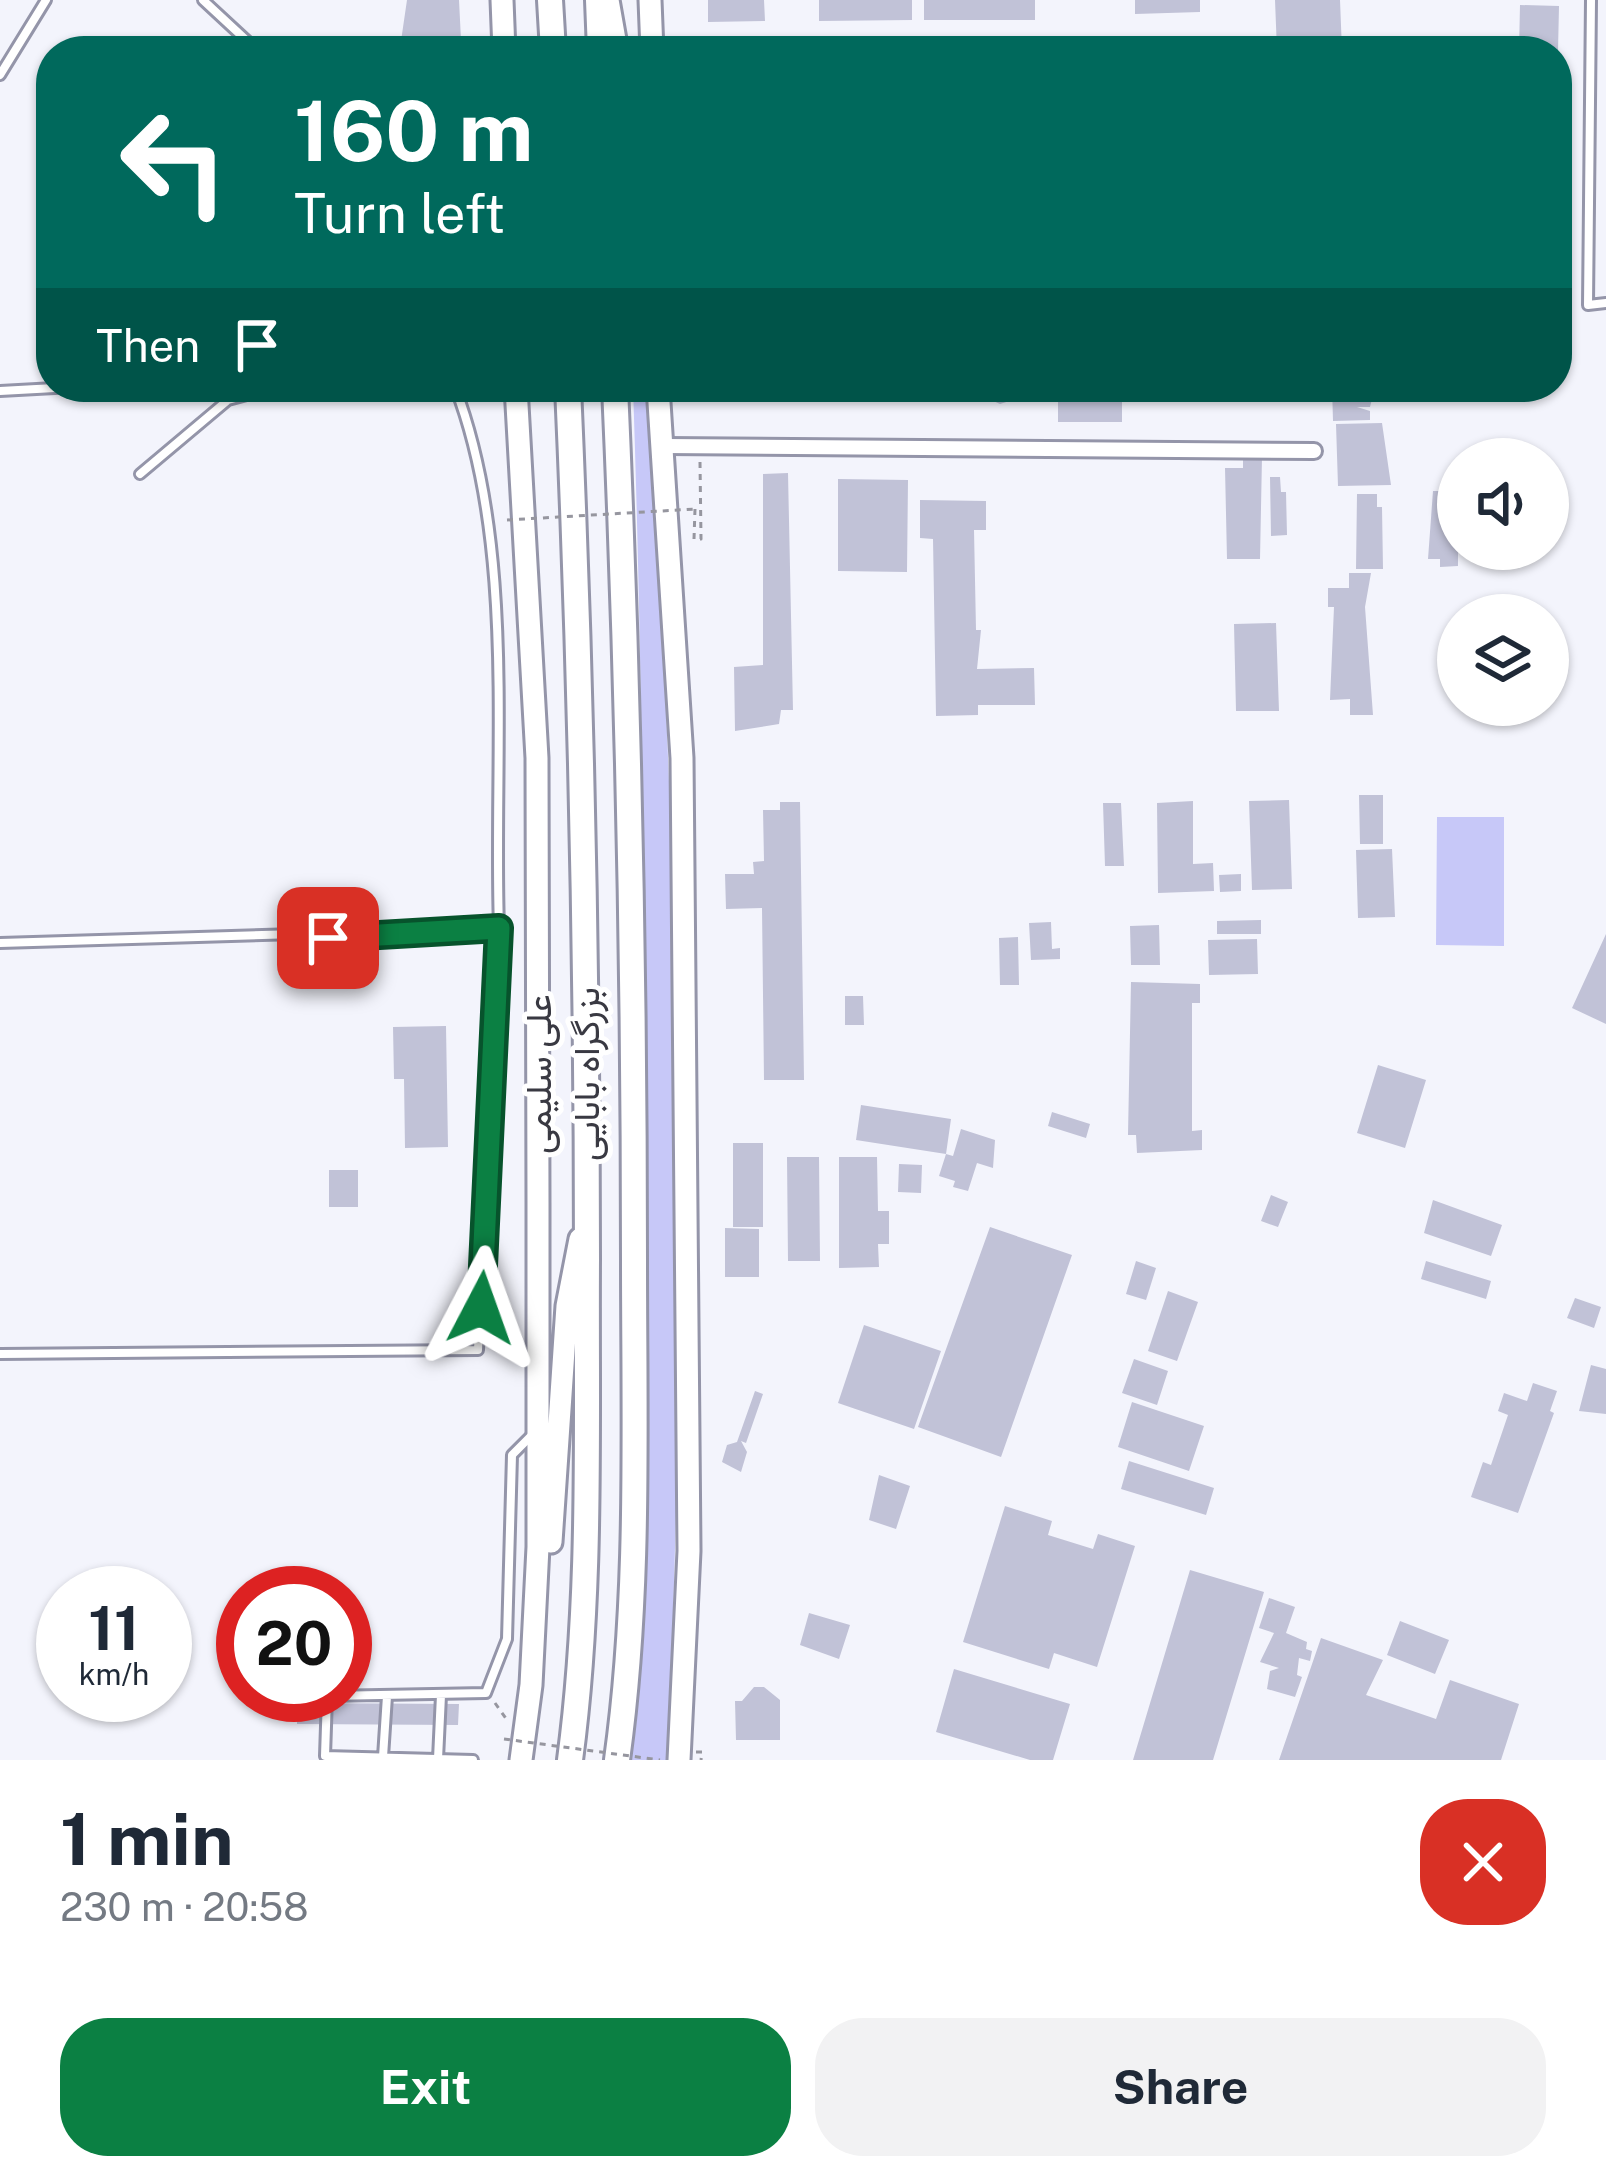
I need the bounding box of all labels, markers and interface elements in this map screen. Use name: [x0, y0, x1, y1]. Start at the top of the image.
text: 160 m: [294, 81, 533, 180]
icon: left: [96, 84, 252, 240]
text: Turn left: [294, 182, 505, 245]
icon: arrive: [224, 312, 290, 378]
text: Then: [96, 319, 200, 372]
map controls: [1437, 438, 1569, 726]
button: sound: [1437, 438, 1569, 570]
button: layers: [1437, 594, 1569, 726]
pin: [277, 887, 379, 989]
icon: arrive: [295, 905, 361, 971]
street label: بزرگراه بابایی: [565, 987, 609, 1161]
street label: علی سلیمی: [517, 994, 560, 1154]
position arrow: [418, 1245, 544, 1371]
speed limit sign: 20: [216, 1566, 372, 1722]
text: 11: [88, 1593, 140, 1664]
text: km/h: [79, 1656, 149, 1692]
text: 1 min: [60, 1797, 234, 1881]
button: close: [1420, 1799, 1546, 1925]
text: 230 m · 20:58: [60, 1884, 308, 1930]
button: Exit: [60, 2018, 791, 2156]
button: Share: [815, 2018, 1546, 2156]

